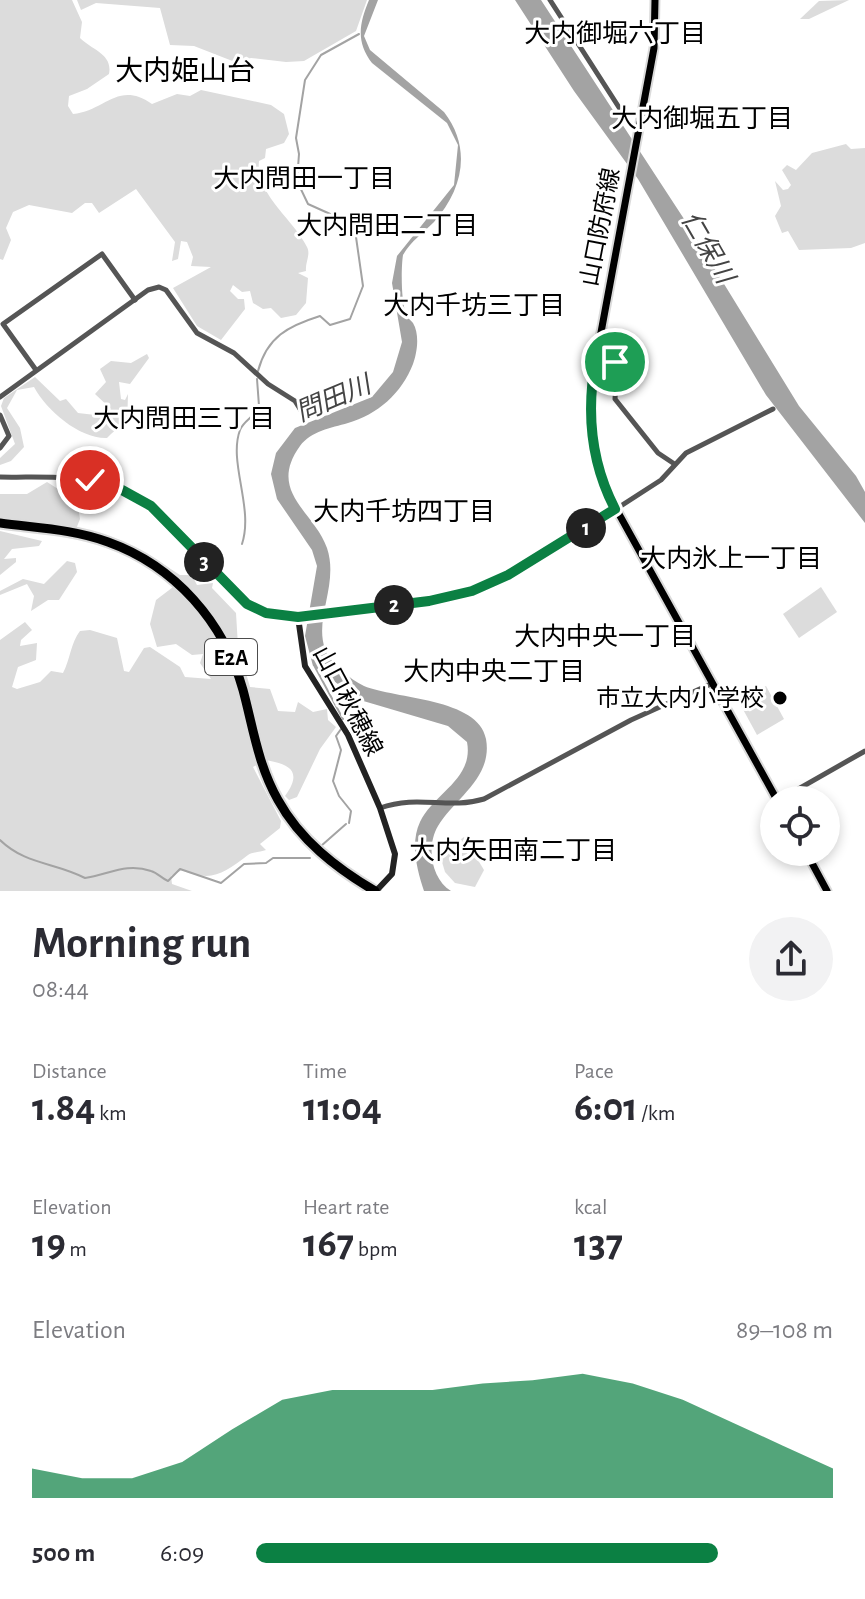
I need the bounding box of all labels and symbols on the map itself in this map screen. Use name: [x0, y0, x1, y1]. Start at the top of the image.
district label: 大内御堀六丁目: [524, 20, 706, 47]
district label: 大内姫山台: [115, 56, 255, 86]
district label: 大内御堀五丁目: [611, 105, 793, 132]
district label: 大内問田一丁目: [213, 165, 395, 192]
street label: 山口防府線: [576, 166, 624, 288]
water label: 仁保川: [676, 207, 740, 290]
district label: 大内問田二丁目: [296, 212, 478, 239]
district label: 大内千坊三丁目: [383, 292, 565, 319]
pin: [581, 328, 649, 396]
water label: 問田川: [292, 371, 377, 426]
district label: 大内問田三丁目: [93, 405, 275, 432]
pin: [56, 446, 124, 514]
district label: 大内千坊四丁目: [313, 498, 495, 525]
pin: 1: [566, 508, 606, 548]
pin: 3: [184, 542, 224, 582]
district label: 大内氷上一丁目: [640, 545, 822, 572]
pin: 2: [374, 585, 414, 625]
district label: 大内中央一丁目: [514, 623, 696, 650]
road number: E2A: [205, 639, 257, 675]
street label: 山口秋穂線: [308, 642, 388, 760]
district label: 大内中央二丁目: [403, 658, 585, 685]
place label: 市立大内小学校: [596, 685, 764, 711]
marker: 市立大内小学校: [771, 689, 789, 707]
district label: 大内矢田南二丁目: [409, 836, 617, 864]

